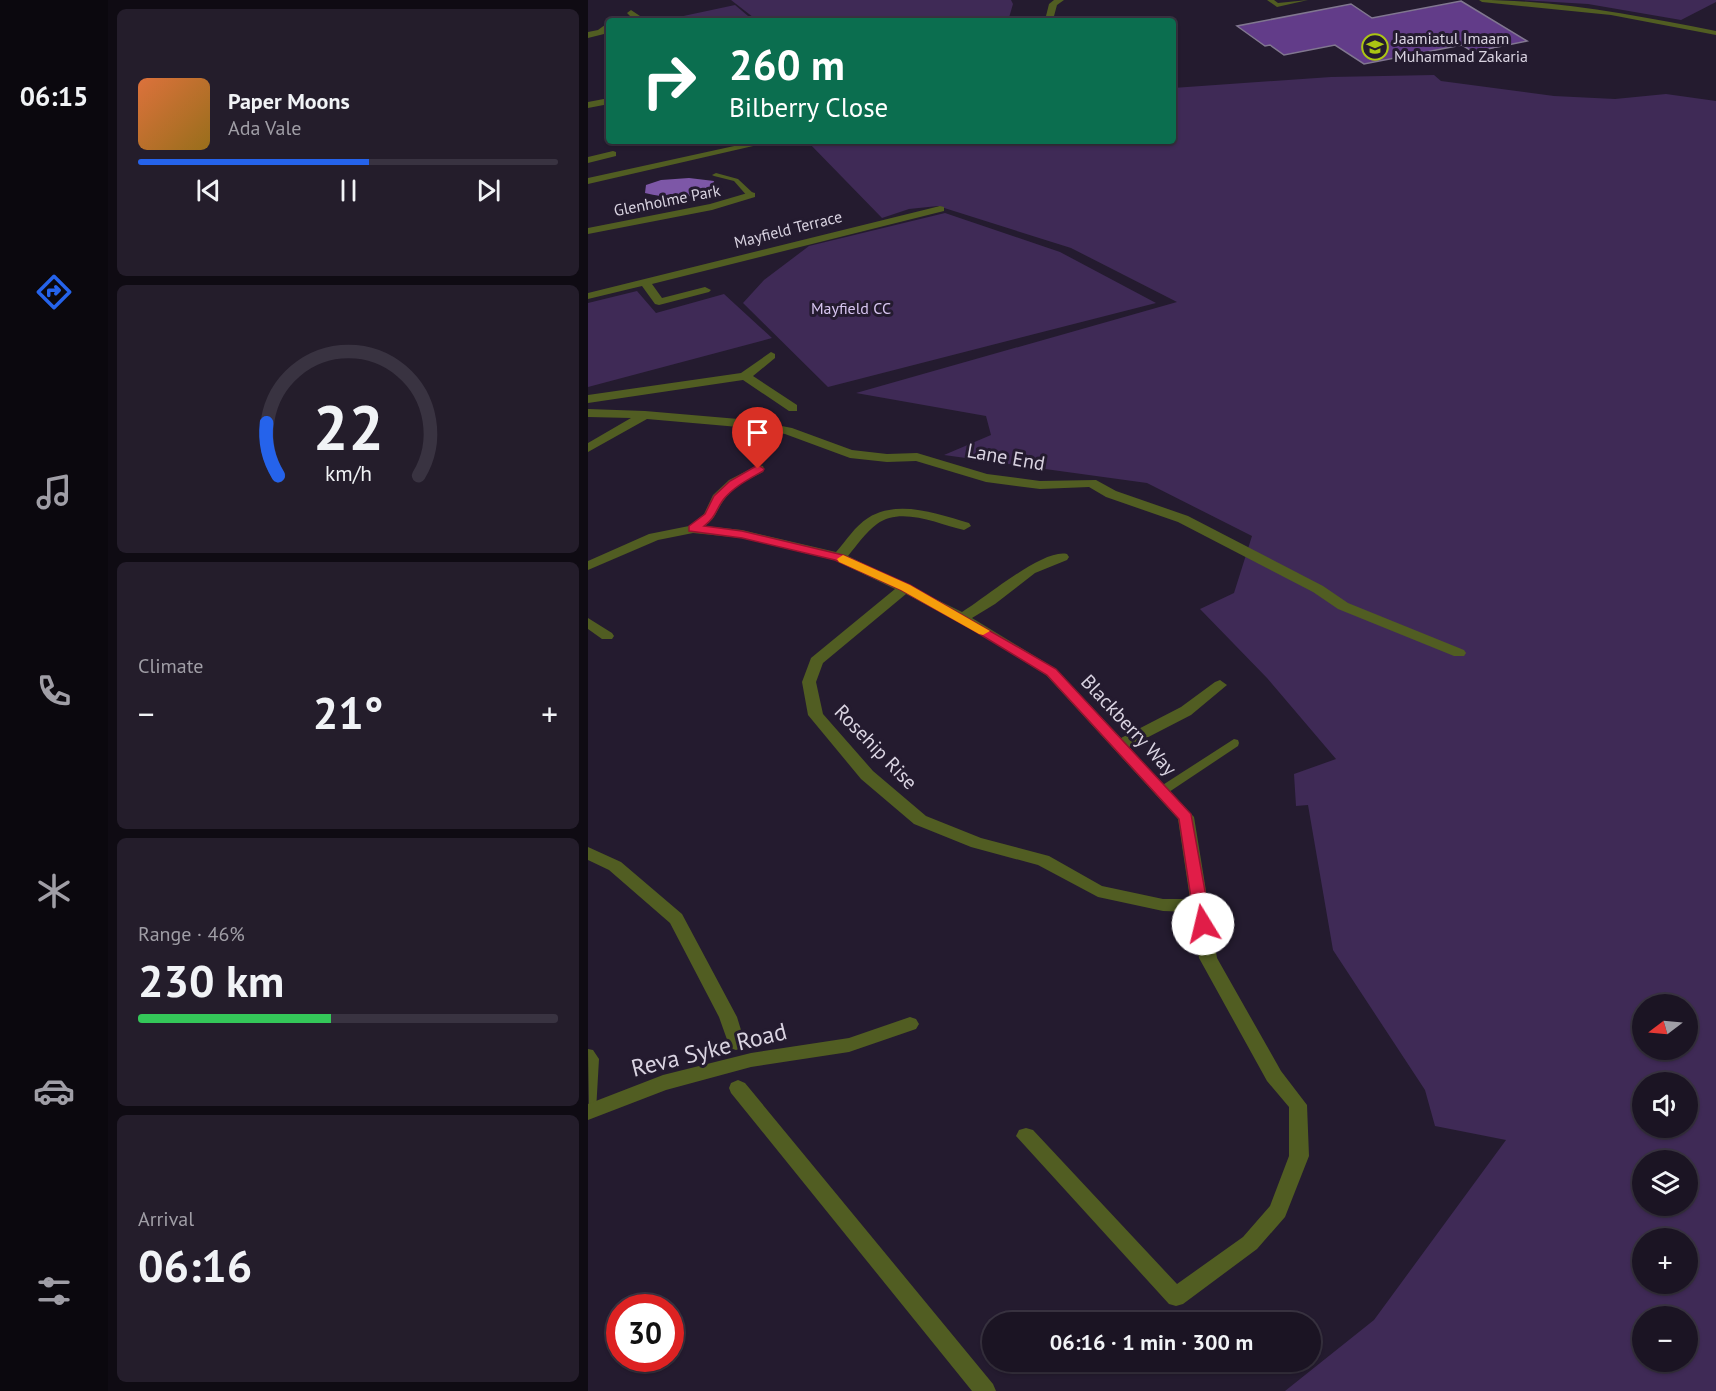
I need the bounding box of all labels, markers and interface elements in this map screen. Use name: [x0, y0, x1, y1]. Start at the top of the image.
place label: Jaamiatul Imaam Muhammad Zakaria: [1393, 28, 1528, 66]
school or university icon: Jaamiatul Imaam Muhammad Zakaria: [1360, 32, 1390, 62]
text: 260 m: [729, 37, 845, 92]
icon: right: [630, 42, 708, 120]
text: 06:15: [20, 79, 88, 113]
text: Paper Moons: [228, 87, 350, 115]
text: Bilberry Close: [729, 90, 888, 124]
text: Ada Vale: [228, 115, 301, 141]
icon: previous: [192, 174, 225, 207]
icon: pause: [332, 174, 365, 207]
icon: next: [472, 174, 505, 207]
street label: Glenholme Park: [612, 180, 722, 220]
street label: Mayfield Terrace: [732, 206, 844, 252]
icon: directions: [33, 271, 75, 313]
park label: Mayfield CC: [811, 298, 891, 318]
text: 22: [313, 386, 383, 467]
pin: [732, 407, 783, 469]
icon: arrive: [741, 416, 774, 449]
street label: Lane End: [965, 437, 1047, 477]
text: km/h: [324, 460, 371, 488]
icon: music: [33, 471, 75, 513]
text: Climate: [138, 653, 204, 679]
street label: Blackberry Way: [1075, 669, 1183, 782]
icon: phone: [33, 670, 75, 712]
text: 21°: [313, 683, 383, 741]
text: −: [138, 692, 155, 735]
text: +: [541, 692, 558, 735]
street label: Rosehip Rise: [829, 699, 923, 795]
icon: climate: [33, 870, 75, 912]
position arrow: [1171, 892, 1235, 956]
text: Range · 46%: [138, 921, 245, 947]
text: 230 km: [138, 951, 284, 1009]
north arrow: [1632, 994, 1698, 1060]
map controls: [1632, 994, 1698, 1372]
street label: Reva Syke Road: [628, 1015, 790, 1084]
icon: car: [33, 1070, 75, 1112]
button: sound: [1632, 1072, 1698, 1138]
button: layers: [1632, 1150, 1698, 1216]
text: Arrival: [138, 1206, 194, 1232]
button: +: [1632, 1228, 1698, 1294]
text: 06:16: [138, 1236, 252, 1294]
icon: filters: [33, 1270, 75, 1312]
speed limit sign: 30: [606, 1294, 684, 1372]
button: −: [1632, 1306, 1698, 1372]
text: 06:16 · 1 min · 300 m: [1050, 1328, 1253, 1356]

